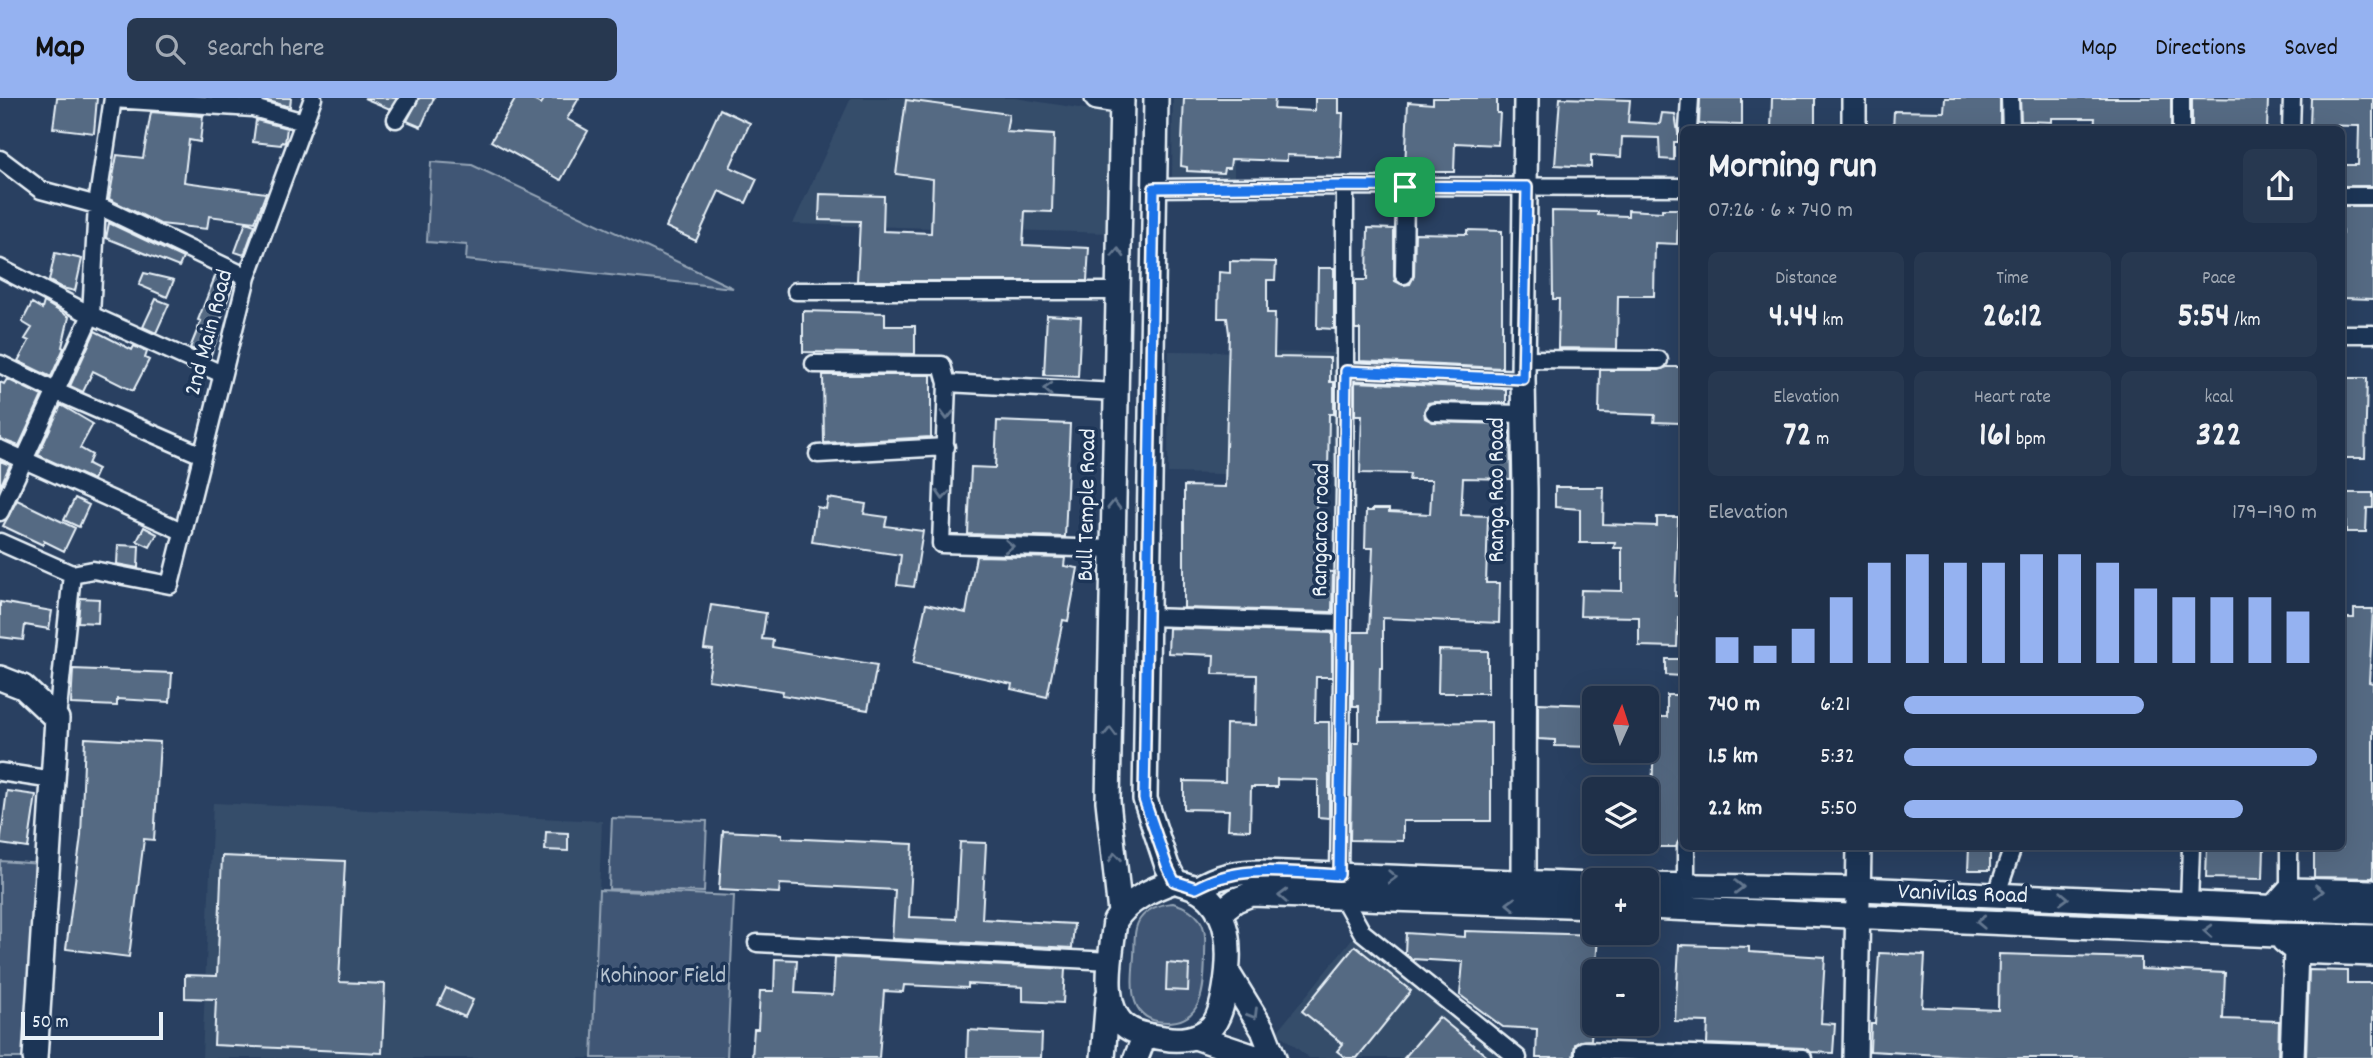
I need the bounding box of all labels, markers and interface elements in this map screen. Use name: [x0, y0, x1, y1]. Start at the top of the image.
search box: [127, 18, 617, 81]
text: Map: [35, 26, 85, 73]
icon: search: [151, 30, 189, 68]
text: Search here: [207, 31, 325, 68]
text: Map: [2081, 32, 2117, 66]
text: Directions: [2155, 32, 2246, 66]
text: Saved: [2284, 32, 2338, 66]
text: Morning run: [1708, 141, 1877, 196]
button: share: [2243, 149, 2317, 223]
pin: [1375, 157, 1435, 217]
icon: arrive: [1386, 168, 1424, 206]
text: 07:26 · 6 × 740 m: [1708, 195, 1853, 228]
one-way arrow: [1111, 247, 1126, 258]
street label: 2nd Main Road: [177, 266, 243, 400]
text: Distance: [1775, 266, 1837, 293]
text: Time: [1996, 266, 2029, 293]
text: Pace: [2202, 266, 2236, 293]
text: 4.44: [1769, 293, 1818, 343]
text: 26:12: [1982, 293, 2043, 343]
text: 5:54: [2177, 293, 2230, 343]
text: km: [1818, 308, 1843, 335]
text: /km: [2230, 308, 2261, 335]
one-way arrow: [1042, 381, 1053, 396]
text: Elevation: [1773, 385, 1839, 412]
text: Heart rate: [1974, 385, 2051, 412]
text: kcal: [2204, 385, 2233, 412]
one-way arrow: [939, 410, 954, 421]
text: 72: [1783, 412, 1812, 462]
text: 161: [1979, 412, 2012, 462]
text: 322: [2196, 412, 2242, 462]
street label: Ranga Rao Road: [1481, 417, 1515, 563]
text: m: [1812, 427, 1829, 454]
text: bpm: [2012, 427, 2046, 454]
street label: Bull Temple Road: [1070, 428, 1106, 582]
street label: Rangarao road: [1304, 463, 1340, 597]
one-way arrow: [936, 490, 951, 501]
text: Elevation: [1708, 497, 1788, 530]
text: 179–190 m: [2232, 497, 2317, 530]
one-way arrow: [1106, 499, 1122, 510]
one-way arrow: [1004, 538, 1015, 553]
north arrow: [1582, 686, 1659, 763]
map controls: [1582, 686, 1659, 1036]
text: 740 m: [1708, 689, 1760, 722]
text: 6:21: [1820, 689, 1850, 722]
one-way arrow: [1102, 727, 1117, 738]
text: 1.5 km: [1708, 741, 1758, 774]
text: 5:32: [1820, 741, 1855, 774]
button: layers: [1582, 777, 1659, 854]
text: 2.2 km: [1708, 793, 1762, 826]
text: 5:50: [1820, 793, 1858, 826]
one-way arrow: [1107, 851, 1122, 863]
button: +: [1582, 868, 1659, 945]
one-way arrow: [1387, 870, 1398, 885]
street label: Vanivilas Road: [1897, 876, 2029, 914]
one-way arrow: [1734, 879, 1745, 894]
one-way arrow: [2314, 883, 2325, 899]
one-way arrow: [1277, 888, 1288, 903]
one-way arrow: [2059, 890, 2070, 905]
one-way arrow: [1505, 896, 1516, 911]
one-way arrow: [1975, 914, 1986, 929]
one-way arrow: [2202, 924, 2213, 939]
button: −: [1582, 959, 1659, 1036]
park label: Kohinoor Field: [600, 960, 726, 994]
one-way arrow: [1245, 1007, 1258, 1020]
scale bar: [21, 1009, 163, 1041]
text: 50 m: [32, 1010, 69, 1037]

